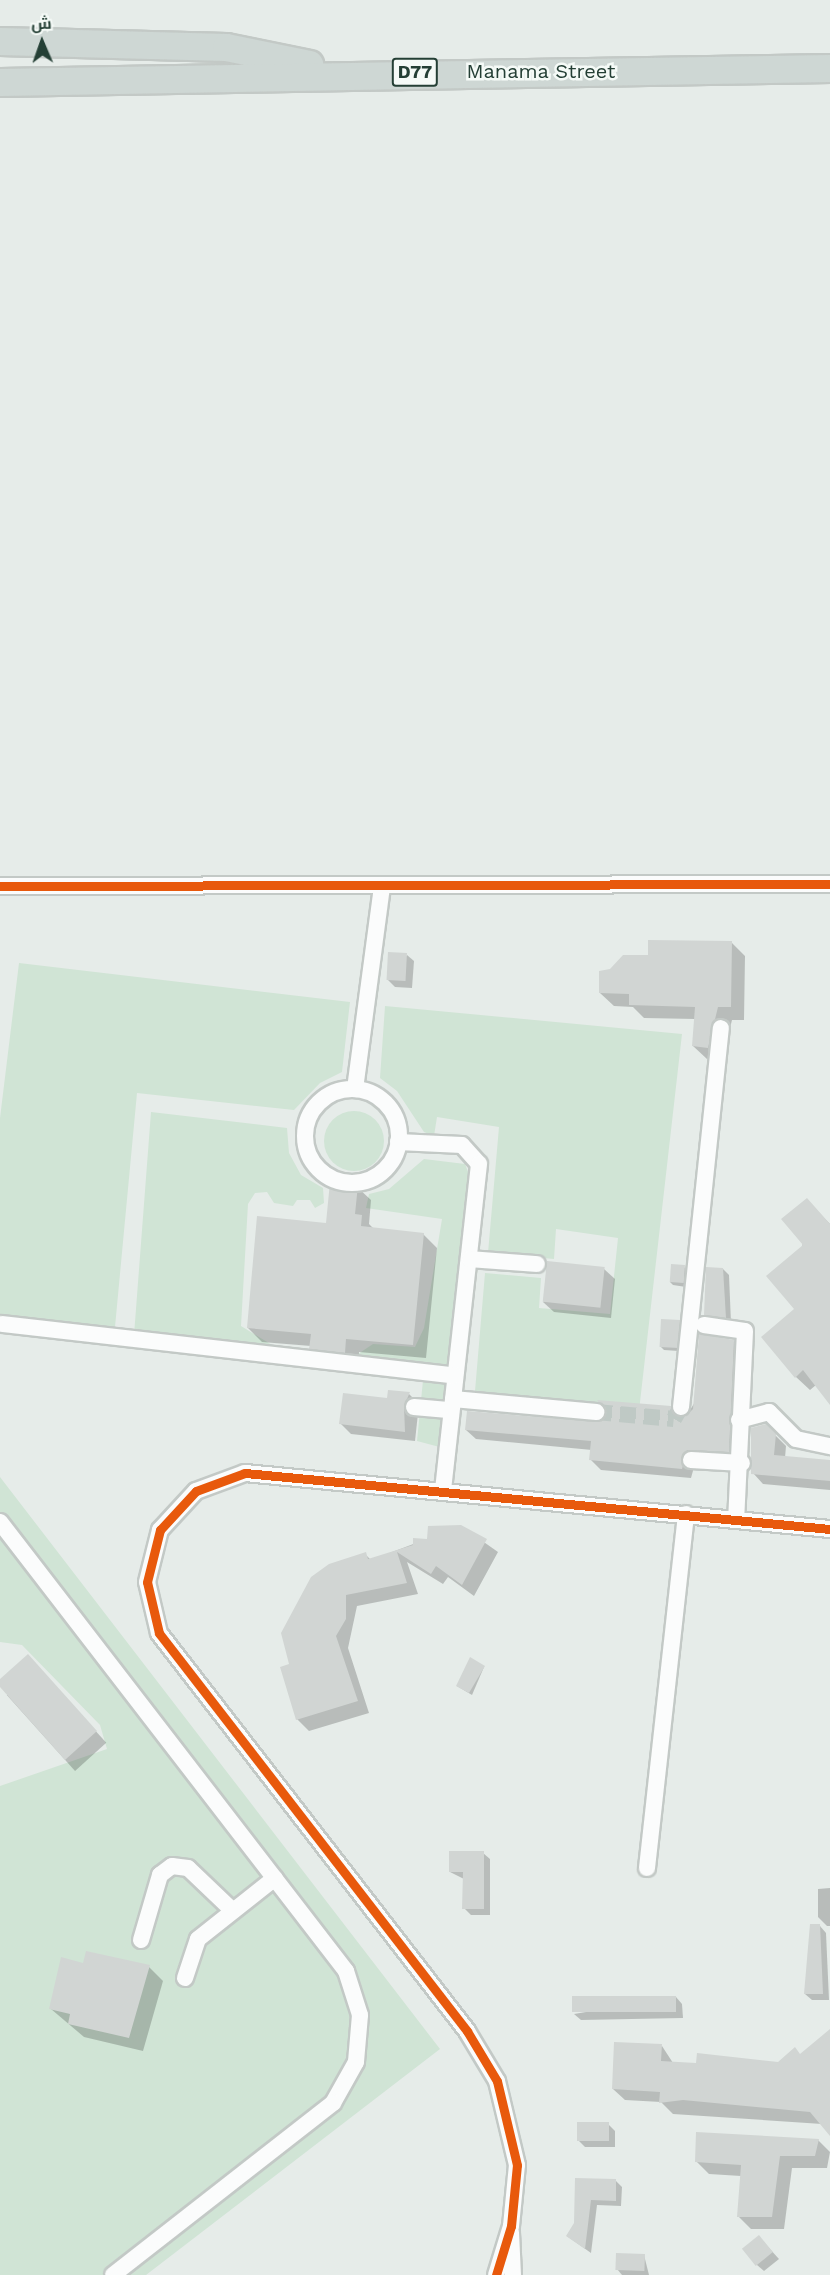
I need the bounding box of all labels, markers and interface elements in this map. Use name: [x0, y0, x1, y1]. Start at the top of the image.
north arrow: [12, 12, 72, 72]
text: ش: [31, 14, 52, 33]
road number: D77: [391, 57, 439, 87]
street label: Manama Street: [466, 59, 616, 83]

